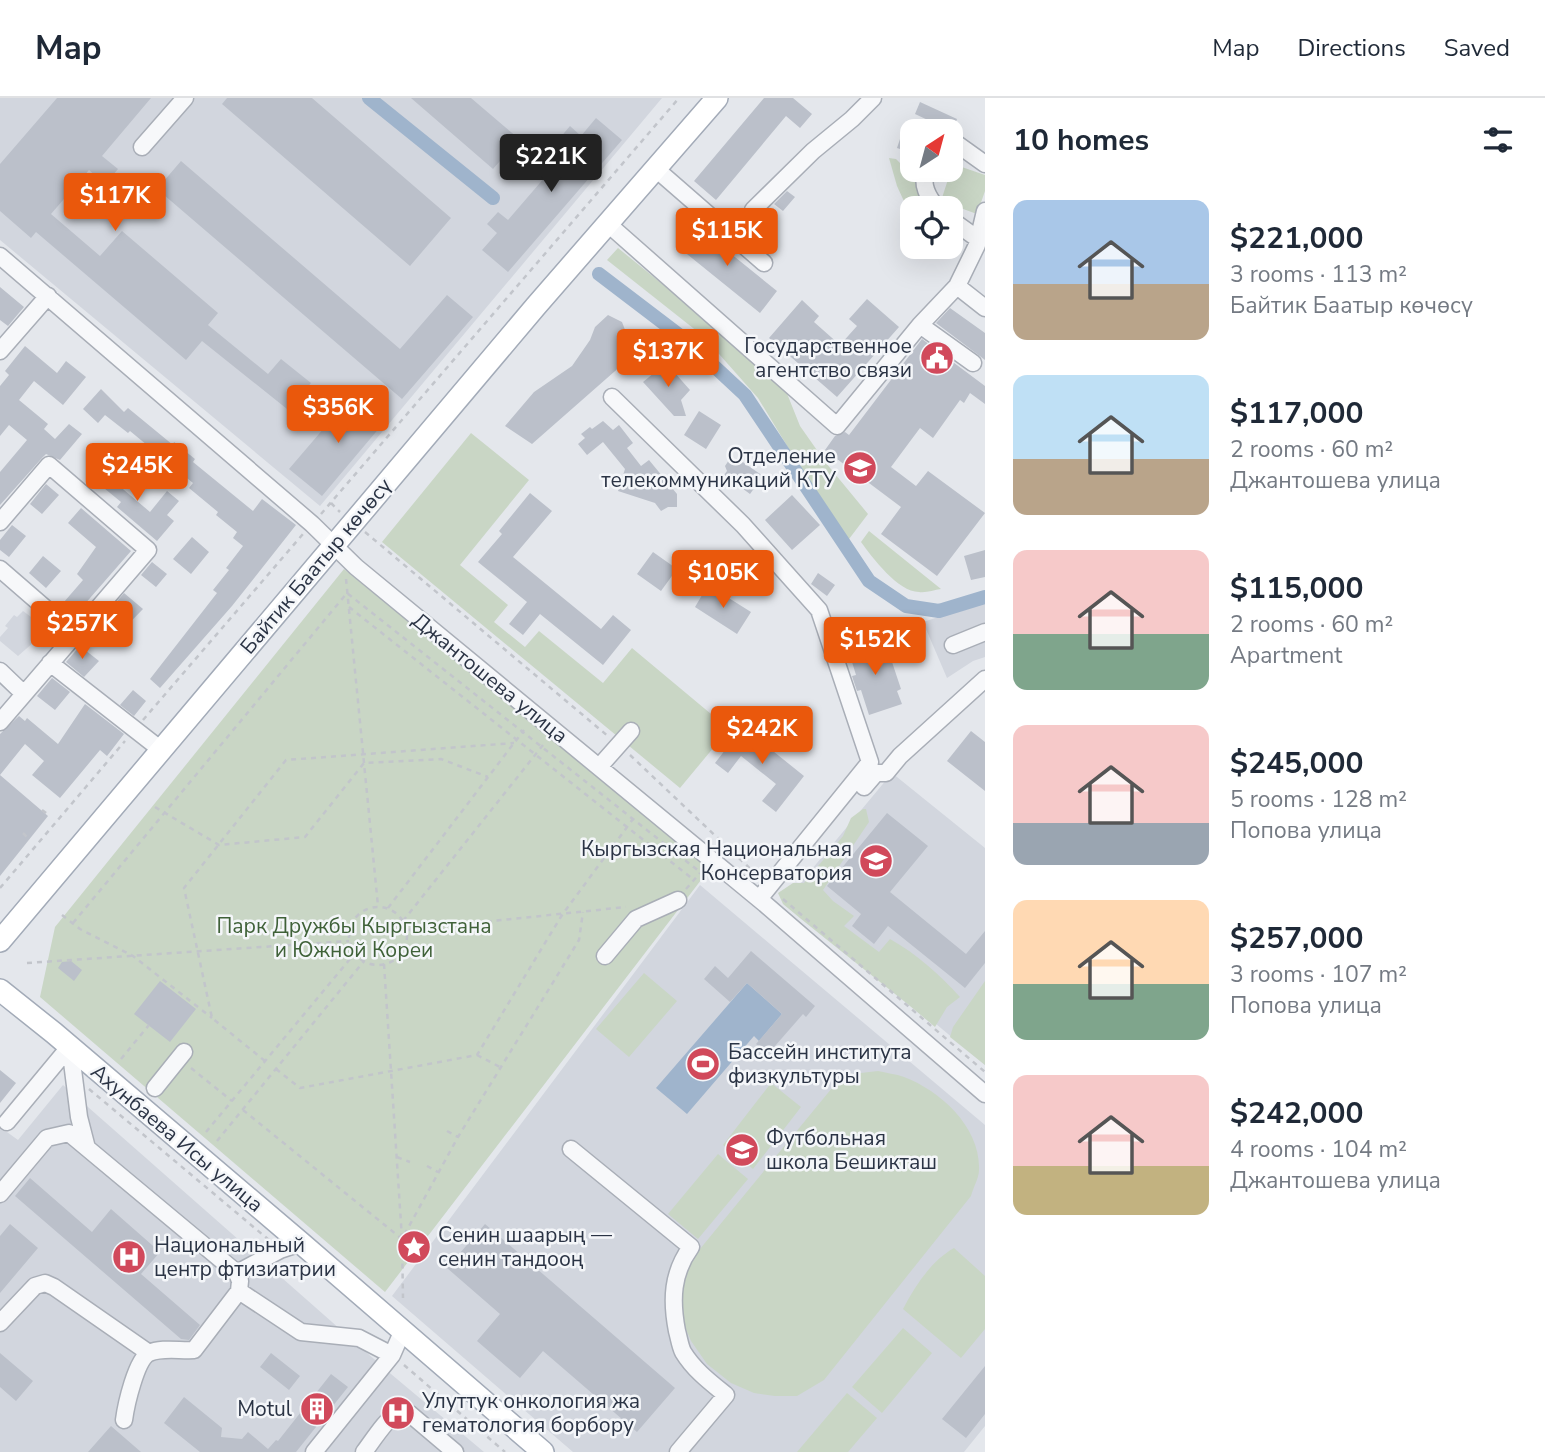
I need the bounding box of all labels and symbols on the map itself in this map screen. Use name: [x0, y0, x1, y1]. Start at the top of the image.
north arrow: [900, 119, 962, 182]
pin: $221K: [502, 134, 600, 194]
pin: $117K: [66, 174, 164, 233]
pin: $115K: [678, 208, 776, 268]
pin: $137K: [619, 330, 717, 389]
place label: Государственное агентство связи: [744, 332, 912, 384]
public building icon: Государственное агентство связи: [918, 339, 956, 377]
pin: $356K: [289, 386, 387, 445]
place label: Отделение телекоммуникаций КТУ: [601, 442, 836, 494]
pin: $245K: [88, 444, 186, 503]
school or university icon: Отделение телекоммуникаций КТУ: [841, 449, 879, 487]
street label: Байтик Баатыр көчөсү: [234, 472, 398, 660]
pin: $105K: [674, 550, 772, 610]
pin: $257K: [33, 602, 131, 661]
street label: Джантошева улица: [406, 607, 574, 749]
pin: $152K: [826, 618, 924, 677]
pin: $242K: [713, 706, 811, 766]
place label: Кыргызская Национальная Консерватория: [581, 835, 852, 887]
school or university icon: Кыргызская Национальная Консерватория: [857, 842, 895, 880]
park label: Парк Дружбы Кыргызстана и Южной Кореи: [216, 912, 492, 964]
place label: Бассейн института физкультуры: [728, 1038, 912, 1090]
sports icon: Бассейн института физкультуры: [684, 1045, 722, 1083]
street label: Ахунбаева Исы улица: [85, 1058, 269, 1218]
place label: Футбольная школа Бешикташ: [766, 1124, 937, 1176]
school or university icon: Футбольная школа Бешикташ: [723, 1131, 761, 1169]
place label: Сенин шаарың — сенин тандооң: [438, 1221, 612, 1273]
place icon: Сенин шаарың — сенин тандооң: [395, 1228, 433, 1266]
place label: Национальный центр фтизиатрии: [154, 1231, 336, 1283]
hospital icon: Национальный центр фтизиатрии: [110, 1238, 148, 1276]
place label: Улуттук онкология жа гематология борбору: [421, 1387, 640, 1439]
building icon: Motul: [298, 1390, 336, 1428]
hospital icon: Улуттук онкология жа гематология борбору: [379, 1394, 417, 1432]
place label: Motul: [237, 1395, 293, 1423]

